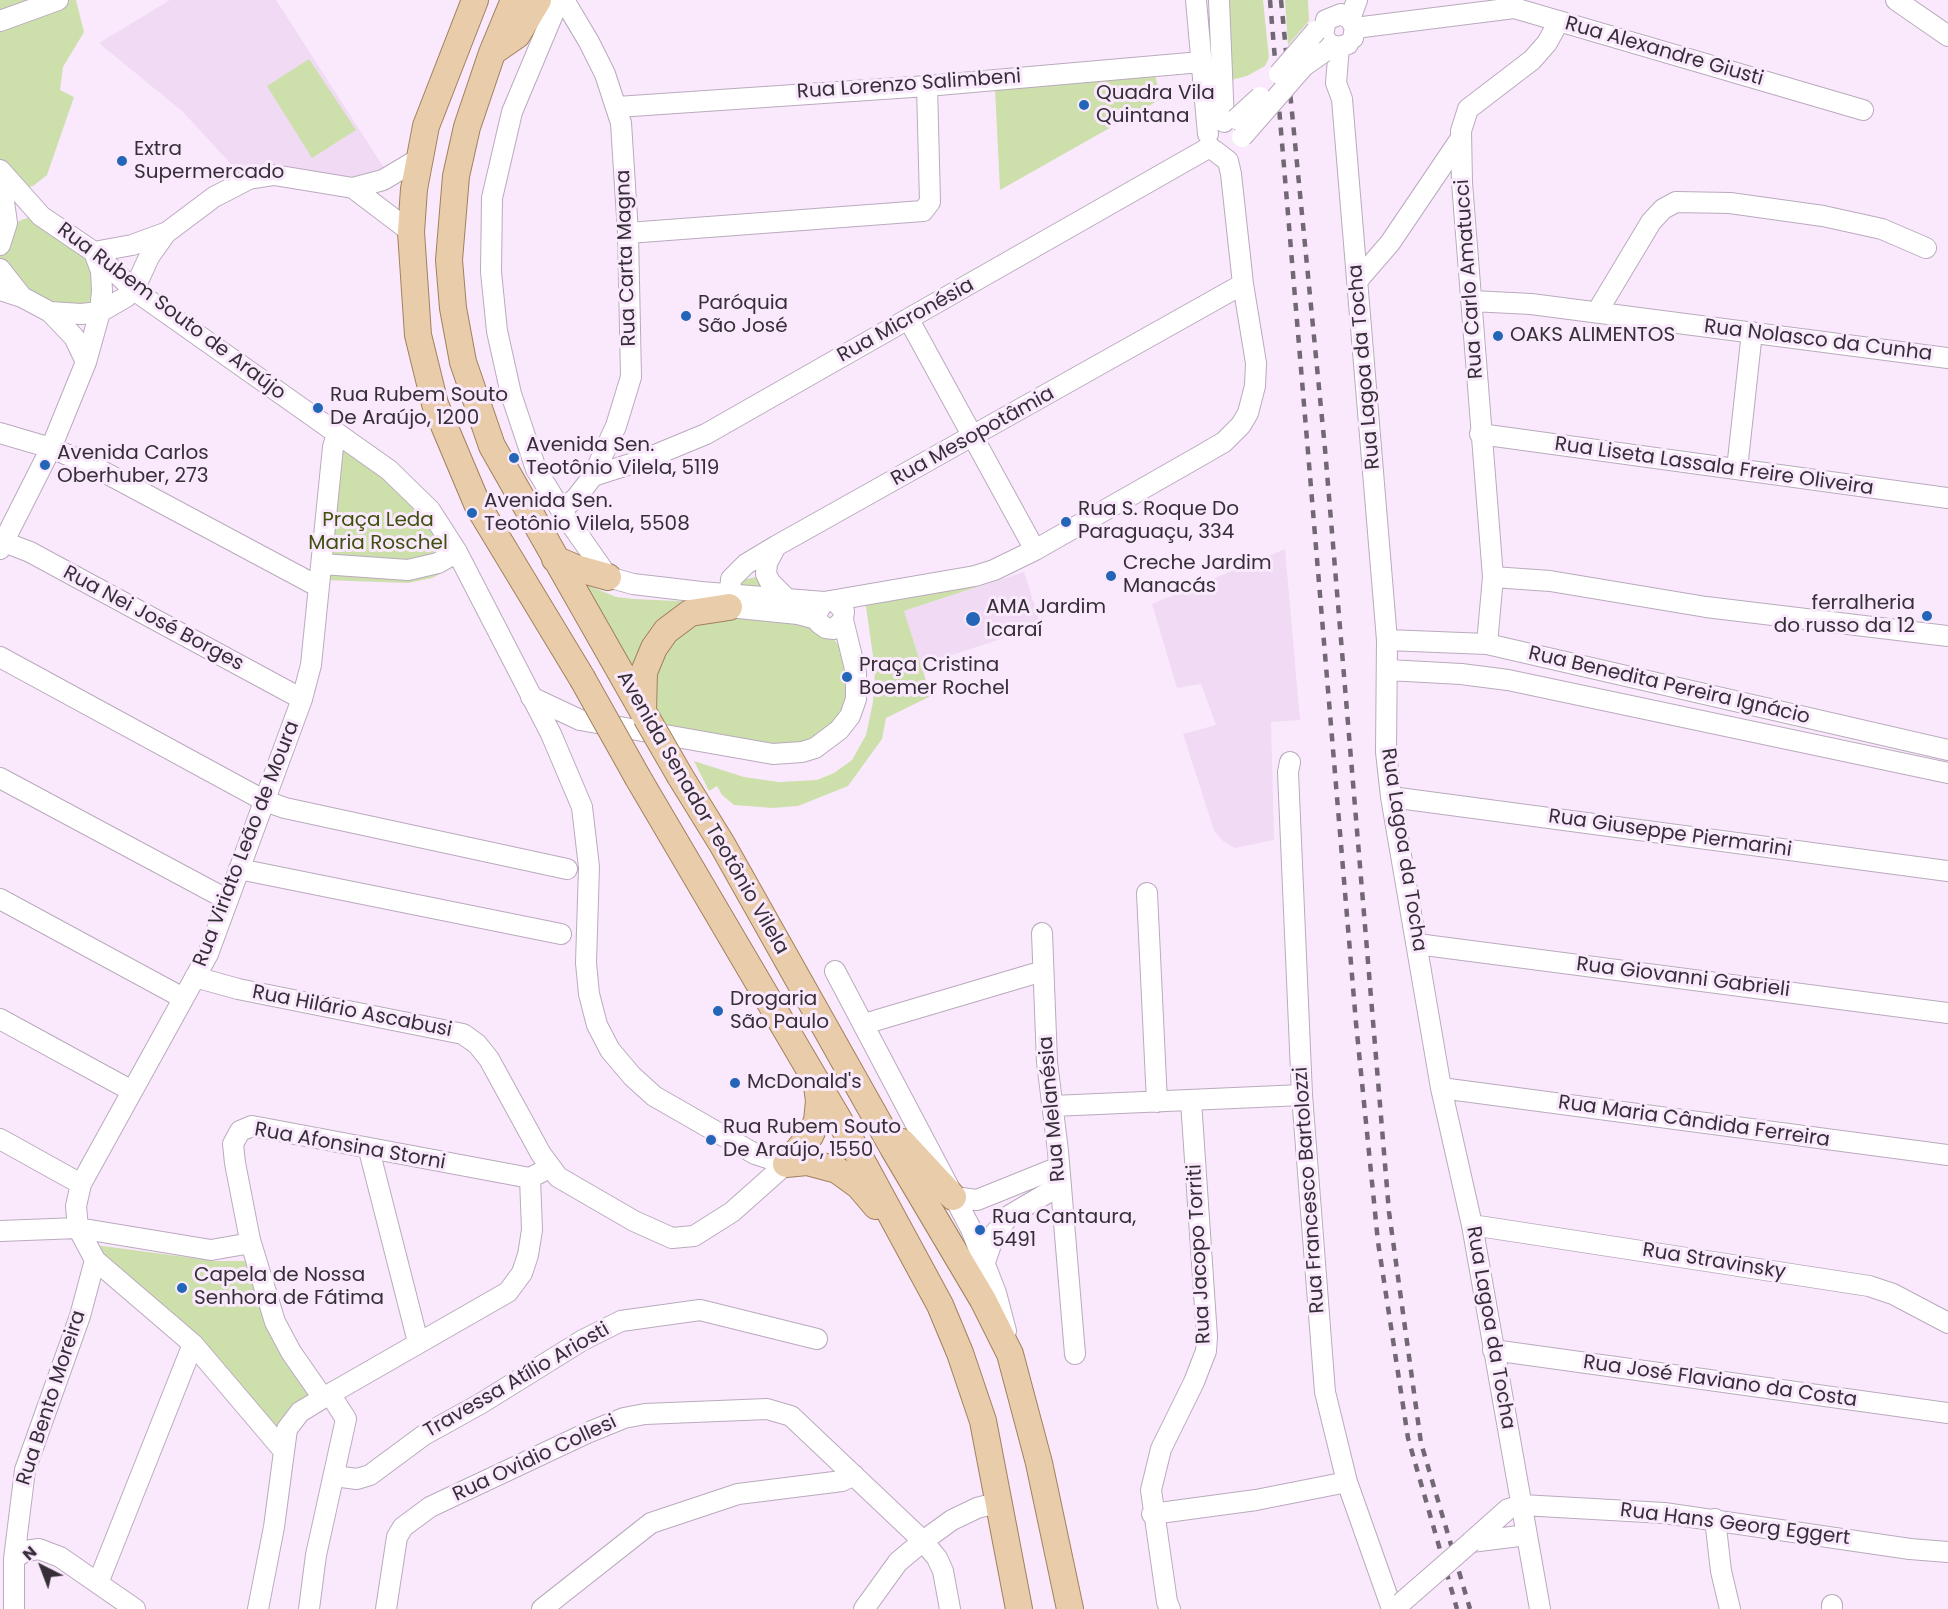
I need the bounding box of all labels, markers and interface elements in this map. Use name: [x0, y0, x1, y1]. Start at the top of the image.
street label: Rua Alexandre Giusti: [1562, 12, 1766, 92]
street label: Rua Lorenzo Salimbeni: [796, 65, 1022, 105]
place label: Quadra Vila Quintana: [1096, 82, 1215, 129]
marker: Quadra Vila Quintana: [1077, 98, 1091, 112]
place label: Extra Supermercado: [134, 138, 284, 185]
marker: Extra Supermercado: [115, 154, 129, 168]
street label: Rua Carta Magna: [612, 169, 642, 347]
street label: Rua Carlo Amatucci: [1451, 178, 1489, 380]
street label: Rua Rubem Souto de Araújo: [52, 218, 290, 406]
street label: Rua Lagoa da Tocha: [1344, 264, 1386, 470]
street label: Rua Micronésia: [834, 274, 978, 368]
place label: Paróquia São José: [698, 292, 788, 339]
marker: Paróquia São José: [679, 309, 693, 323]
street label: Rua Nolasco da Cunha: [1703, 315, 1933, 367]
place label: OAKS ALIMENTOS: [1510, 324, 1675, 348]
marker: OAKS ALIMENTOS: [1491, 329, 1505, 343]
street label: Rua Mesopotâmia: [887, 382, 1059, 492]
place label: Rua Rubem Souto De Araújo, 1200: [330, 384, 508, 431]
marker: Rua Rubem Souto De Araújo, 1200: [311, 401, 325, 415]
street label: Rua Liseta Lassala Freire Oliveira: [1553, 433, 1875, 501]
place label: Avenida Sen. Teotônio Vilela, 5119: [526, 434, 719, 481]
place label: Avenida Carlos Oberhuber, 273: [57, 442, 209, 489]
marker: Avenida Sen. Teotônio Vilela, 5119: [507, 451, 521, 465]
marker: Avenida Carlos Oberhuber, 273: [38, 458, 52, 472]
place label: Avenida Sen. Teotônio Vilela, 5508: [484, 490, 690, 537]
place label: Rua S. Roque Do Paraguaçu, 334: [1078, 498, 1239, 545]
marker: Avenida Sen. Teotônio Vilela, 5508: [465, 506, 479, 520]
park label: Praça Leda Maria Roschel: [308, 509, 448, 556]
marker: Rua S. Roque Do Paraguaçu, 334: [1059, 515, 1073, 529]
place label: Creche Jardim Manacás: [1123, 552, 1272, 599]
street label: Rua Nei José Borges: [59, 561, 247, 677]
marker: Creche Jardim Manacás: [1104, 569, 1118, 583]
place label: ferralheria do russo da 12: [1774, 592, 1915, 639]
place label: AMA Jardim Icaraí: [986, 596, 1106, 643]
marker: ferralheria do russo da 12: [1920, 609, 1934, 623]
marker: AMA Jardim Icaraí: [964, 610, 982, 628]
street label: Rua Benedita Pereira Ignácio: [1526, 642, 1812, 730]
place label: Praça Cristina Boemer Rochel: [859, 654, 1009, 701]
street label: Avenida Senador Teotônio Vilela: [611, 667, 793, 959]
marker: Praça Cristina Boemer Rochel: [840, 670, 854, 684]
street label: Rua Viriato Leão de Moura: [189, 718, 305, 970]
street label: Rua Lagoa da Tocha: [1375, 747, 1431, 953]
street label: Rua Giuseppe Piermarini: [1547, 805, 1793, 863]
street label: Rua Giovanni Gabrieli: [1575, 953, 1791, 1003]
street label: Rua Hilário Ascabusi: [250, 981, 454, 1043]
place label: Drogaria São Paulo: [730, 988, 829, 1035]
marker: Drogaria São Paulo: [711, 1004, 725, 1018]
street label: Rua Melanésia: [1035, 1035, 1071, 1183]
street label: Rua Francesco Bartolozzi: [1289, 1066, 1331, 1314]
place label: McDonald's: [747, 1071, 862, 1095]
marker: McDonald's: [728, 1076, 742, 1090]
street label: Rua Maria Cândida Ferreira: [1557, 1091, 1831, 1153]
place label: Rua Rubem Souto De Araújo, 1550: [723, 1116, 901, 1163]
street label: Rua Afonsina Storni: [253, 1118, 447, 1176]
marker: Rua Rubem Souto De Araújo, 1550: [704, 1133, 718, 1147]
street label: Rua Jacopo Torriti: [1183, 1163, 1217, 1345]
place label: Rua Cantaura, 5491: [992, 1206, 1136, 1253]
marker: Rua Cantaura, 5491: [973, 1223, 987, 1237]
street label: Rua Lagoa da Tocha: [1460, 1225, 1520, 1431]
street label: Rua Stravinsky: [1641, 1239, 1787, 1285]
place label: Capela de Nossa Senhora de Fátima: [194, 1264, 384, 1311]
marker: Capela de Nossa Senhora de Fátima: [175, 1281, 189, 1295]
street label: Rua Bento Moreira: [12, 1308, 92, 1488]
street label: Travessa Atílio Ariosti: [420, 1318, 614, 1444]
street label: Rua José Flaviano da Costa: [1581, 1351, 1859, 1413]
street label: Rua Ovidio Collesi: [449, 1410, 621, 1508]
street label: Rua Hans Georg Eggert: [1619, 1499, 1851, 1551]
north arrow: [12, 1537, 72, 1597]
text: N: [17, 1541, 42, 1566]

